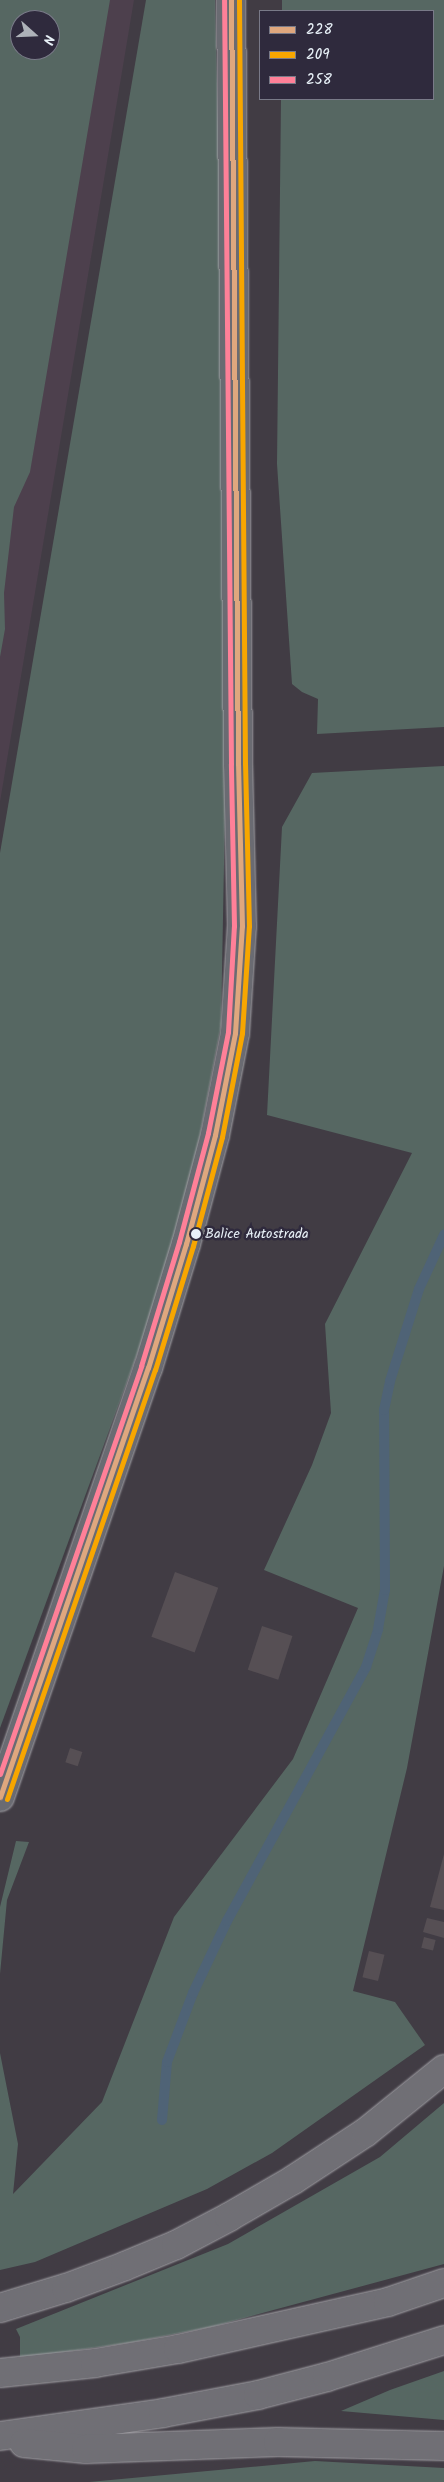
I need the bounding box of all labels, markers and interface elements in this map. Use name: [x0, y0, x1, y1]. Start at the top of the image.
north arrow: [10, 10, 60, 60]
legend: [259, 10, 434, 100]
text: 228: [306, 18, 332, 42]
text: N: [36, 32, 60, 48]
text: 209: [306, 43, 330, 67]
text: 258: [306, 68, 332, 92]
place label: Balice Autostrada: [205, 1226, 309, 1242]
marker: Balice Autostrada: [191, 1229, 201, 1239]

